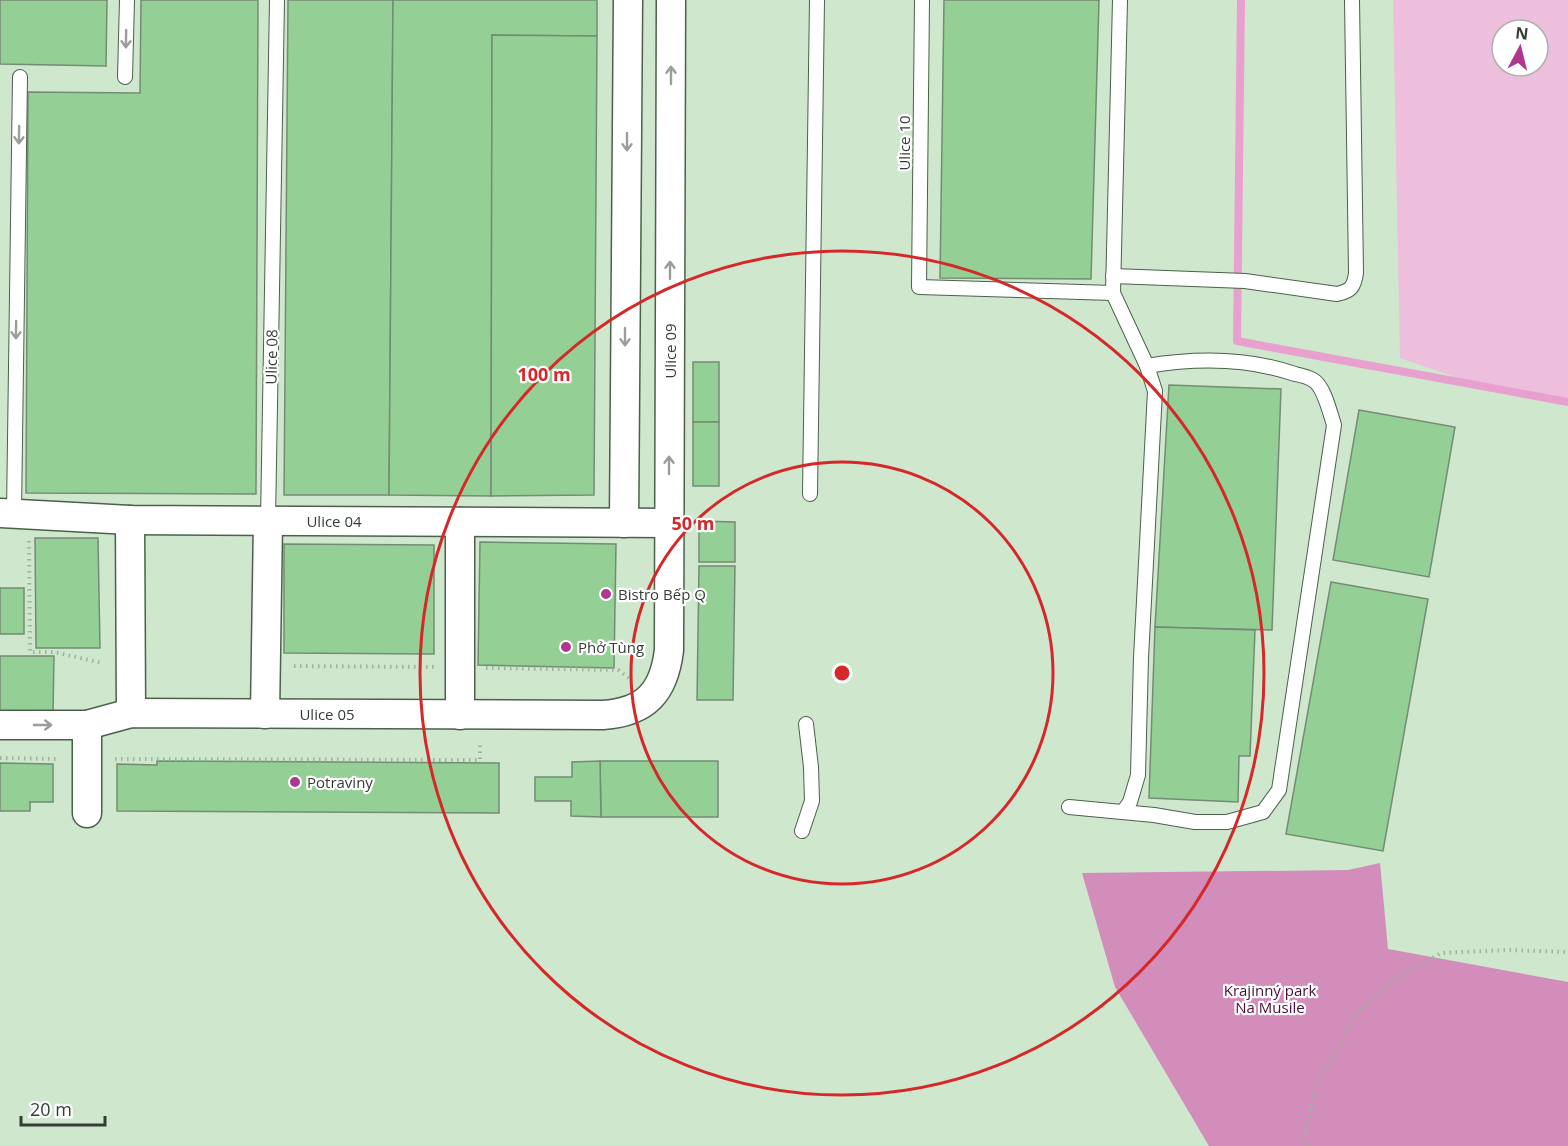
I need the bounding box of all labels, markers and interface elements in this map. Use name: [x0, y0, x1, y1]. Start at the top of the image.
north arrow: [1490, 18, 1550, 78]
text: N: [1514, 21, 1530, 45]
one-way arrow: [120, 28, 132, 48]
one-way arrow: [665, 65, 677, 85]
street label: Ulice 10: [894, 115, 914, 171]
one-way arrow: [13, 125, 25, 145]
one-way arrow: [621, 132, 633, 152]
one-way arrow: [664, 260, 676, 280]
one-way arrow: [10, 320, 22, 340]
street label: Ulice 09: [660, 323, 680, 379]
one-way arrow: [619, 327, 631, 347]
street label: Ulice 08: [261, 329, 281, 385]
text: 100 m: [517, 362, 571, 386]
one-way arrow: [663, 455, 675, 475]
street label: Ulice 04: [306, 511, 362, 531]
text: 50 m: [672, 511, 714, 535]
place label: Bistro Bếp Q: [618, 584, 706, 604]
marker: Bistro Bếp Q: [599, 587, 613, 601]
place label: Phở Tùng: [578, 637, 644, 657]
marker: Phở Tùng: [559, 640, 573, 654]
centre of rings: [832, 663, 852, 683]
street label: Ulice 05: [299, 704, 355, 724]
one-way arrow: [33, 719, 53, 731]
place label: Potraviny: [307, 772, 373, 792]
marker: Potraviny: [288, 775, 302, 789]
park label: Krajinný park Na Musile: [1224, 980, 1316, 1017]
scale bar: [21, 1089, 105, 1127]
text: 20 m: [30, 1097, 72, 1121]

